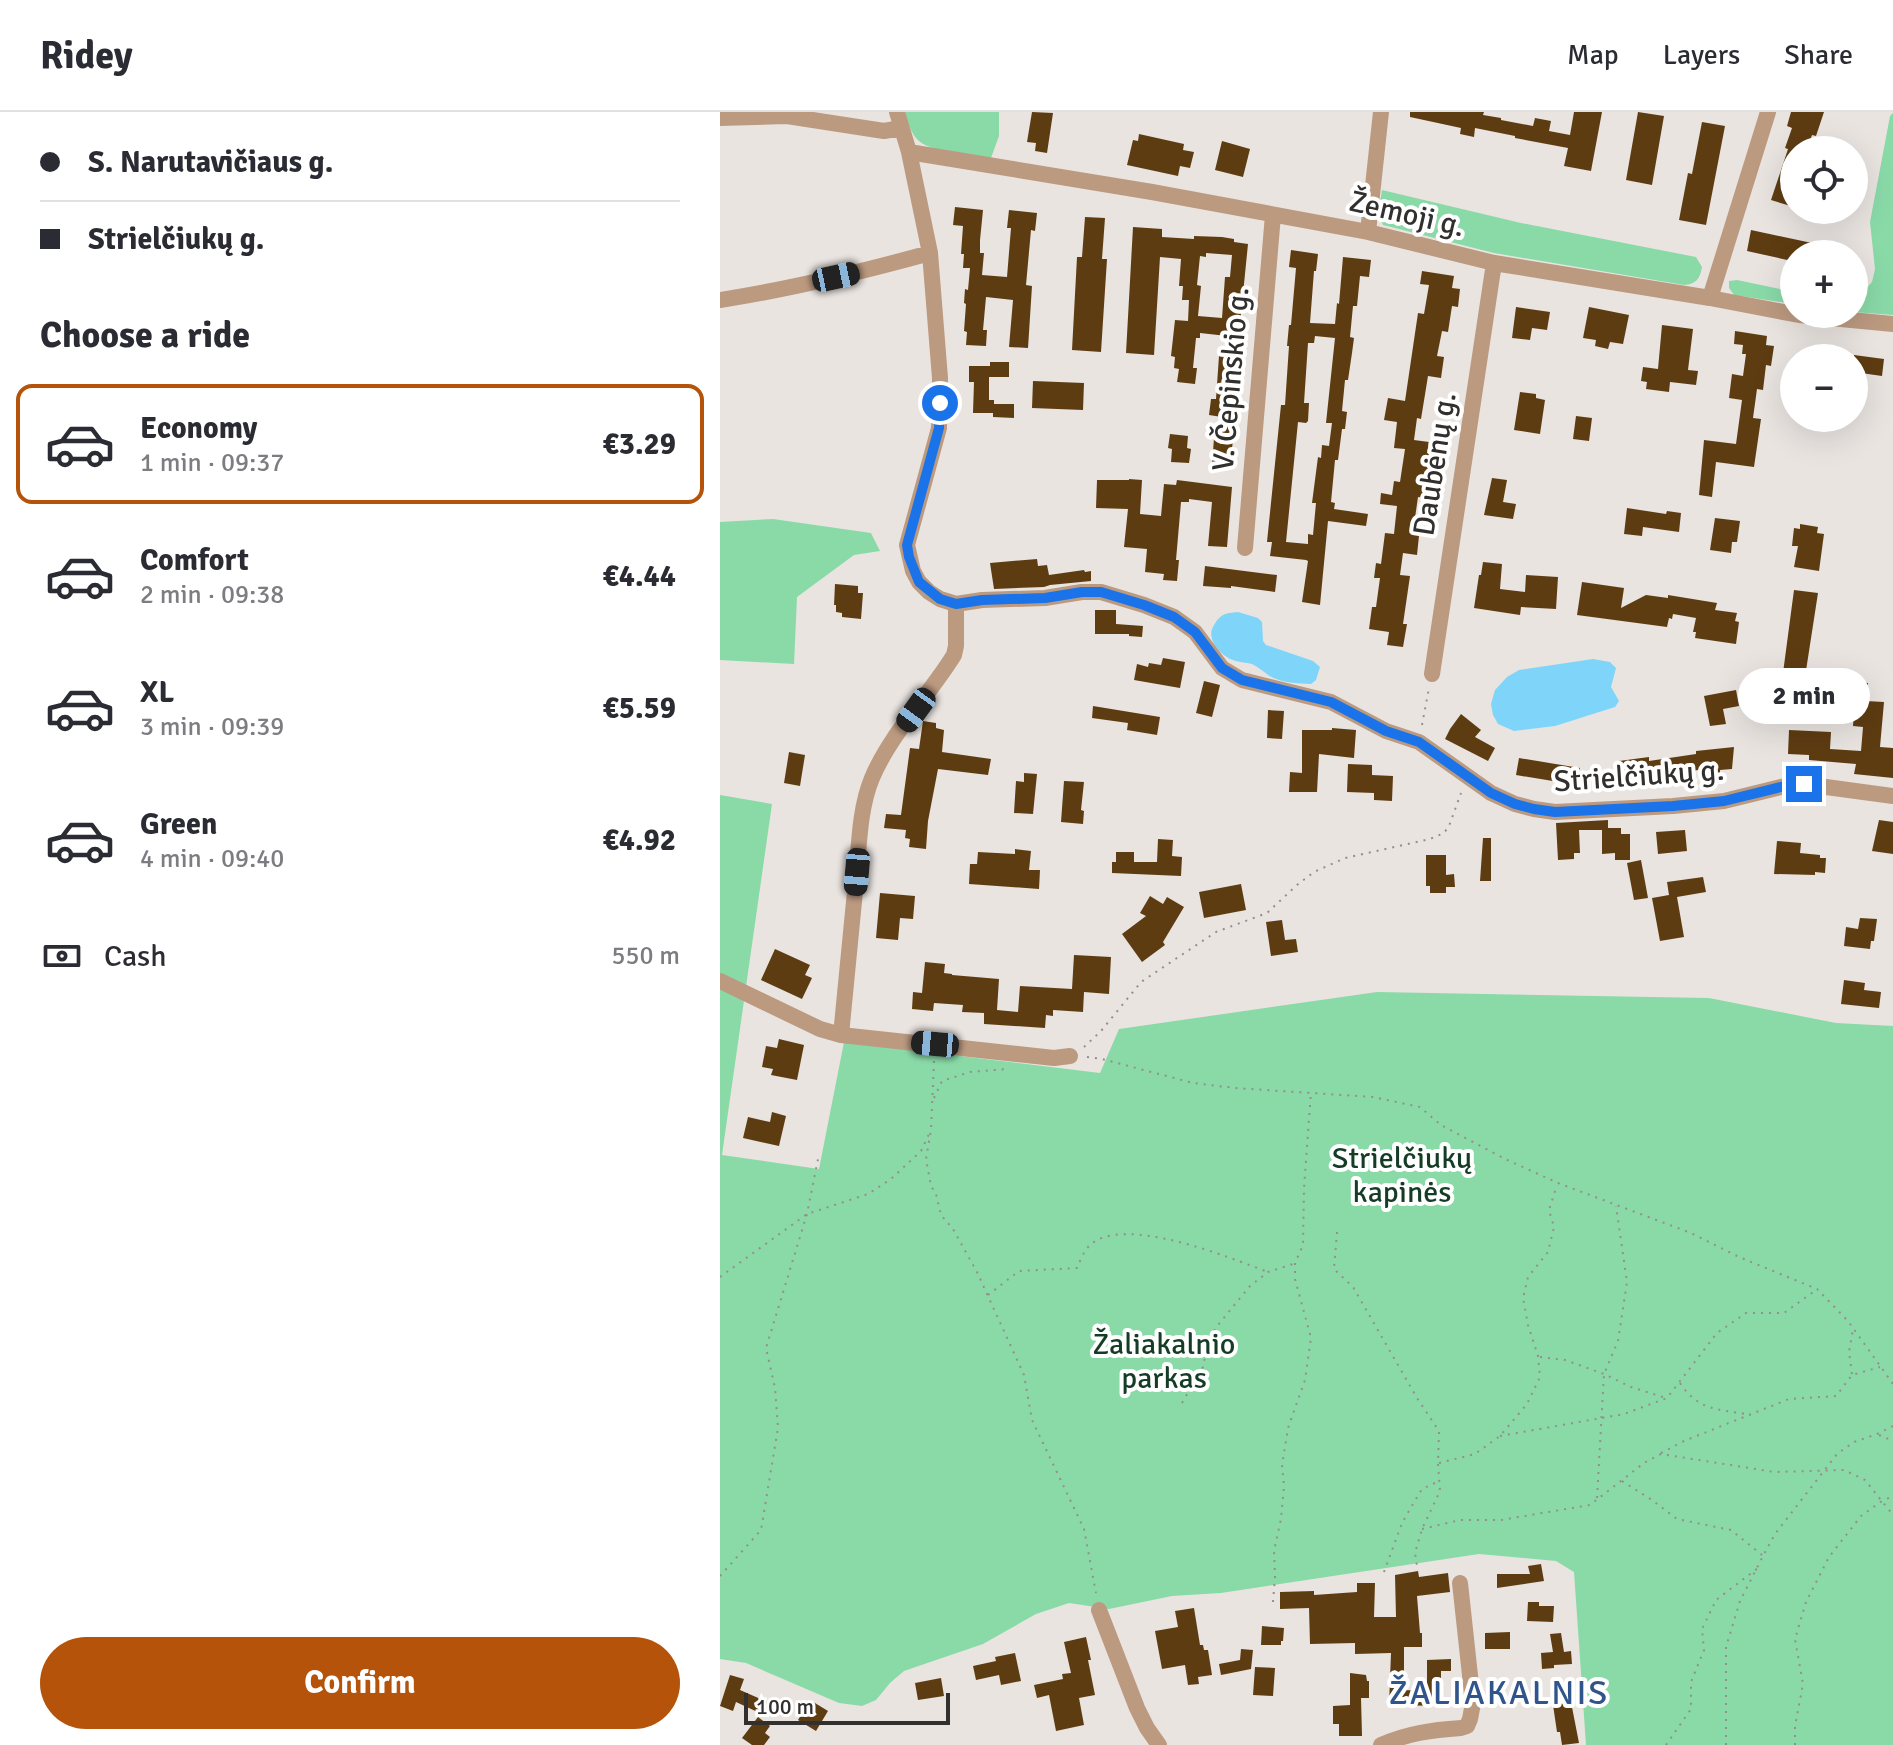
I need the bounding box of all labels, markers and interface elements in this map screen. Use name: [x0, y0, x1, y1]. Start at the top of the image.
text: Ridey: [40, 32, 133, 79]
text: Map: [1567, 38, 1619, 72]
text: Layers: [1663, 38, 1740, 72]
text: Share: [1784, 38, 1853, 72]
map controls: [1780, 136, 1868, 432]
button: locate: [1780, 136, 1868, 224]
text: S. Narutavičiaus g.: [88, 144, 333, 181]
street label: Žemoji g.: [1346, 183, 1468, 245]
text: Strielčiukų g.: [88, 221, 264, 258]
button: +: [1780, 240, 1868, 328]
car: [810, 260, 862, 294]
street label: V. Čepinskio g.: [1205, 286, 1257, 472]
text: Choose a ride: [40, 313, 250, 358]
button: −: [1780, 344, 1868, 432]
route start: [922, 385, 958, 421]
street label: Daubėnų g.: [1405, 390, 1465, 538]
icon: car: [44, 408, 116, 480]
text: Economy: [140, 410, 257, 447]
text: €3.29: [603, 426, 676, 463]
text: 1 min · 09:37: [140, 447, 284, 479]
icon: car: [44, 540, 116, 612]
text: Comfort: [140, 542, 249, 579]
text: €4.44: [603, 558, 676, 595]
text: 2 min · 09:38: [140, 579, 284, 611]
callout: 2 min: [1738, 668, 1870, 724]
icon: car: [44, 672, 116, 744]
text: XL: [140, 674, 174, 711]
text: 2 min: [1773, 680, 1835, 712]
car: [892, 684, 940, 736]
text: €5.59: [603, 690, 676, 727]
text: 3 min · 09:39: [140, 711, 284, 743]
street label: Strielčiukų g.: [1553, 752, 1725, 800]
route end: [1786, 766, 1822, 802]
icon: car: [44, 804, 116, 876]
text: Green: [140, 806, 217, 843]
text: €4.92: [603, 822, 676, 859]
text: 4 min · 09:40: [140, 843, 284, 875]
car: [843, 847, 871, 897]
icon: cash: [40, 934, 84, 978]
text: Cash: [104, 938, 167, 975]
text: 550 m: [611, 940, 680, 972]
car: [910, 1030, 960, 1058]
park label: Strielčiukų kapinės: [1332, 1140, 1472, 1211]
park label: Žaliakalnio parkas: [1093, 1326, 1235, 1397]
button: Confirm: [40, 1637, 680, 1729]
district label: ŽALIAKALNIS: [1389, 1672, 1609, 1714]
scale bar: [744, 1689, 950, 1725]
text: 100 m: [756, 1693, 814, 1720]

